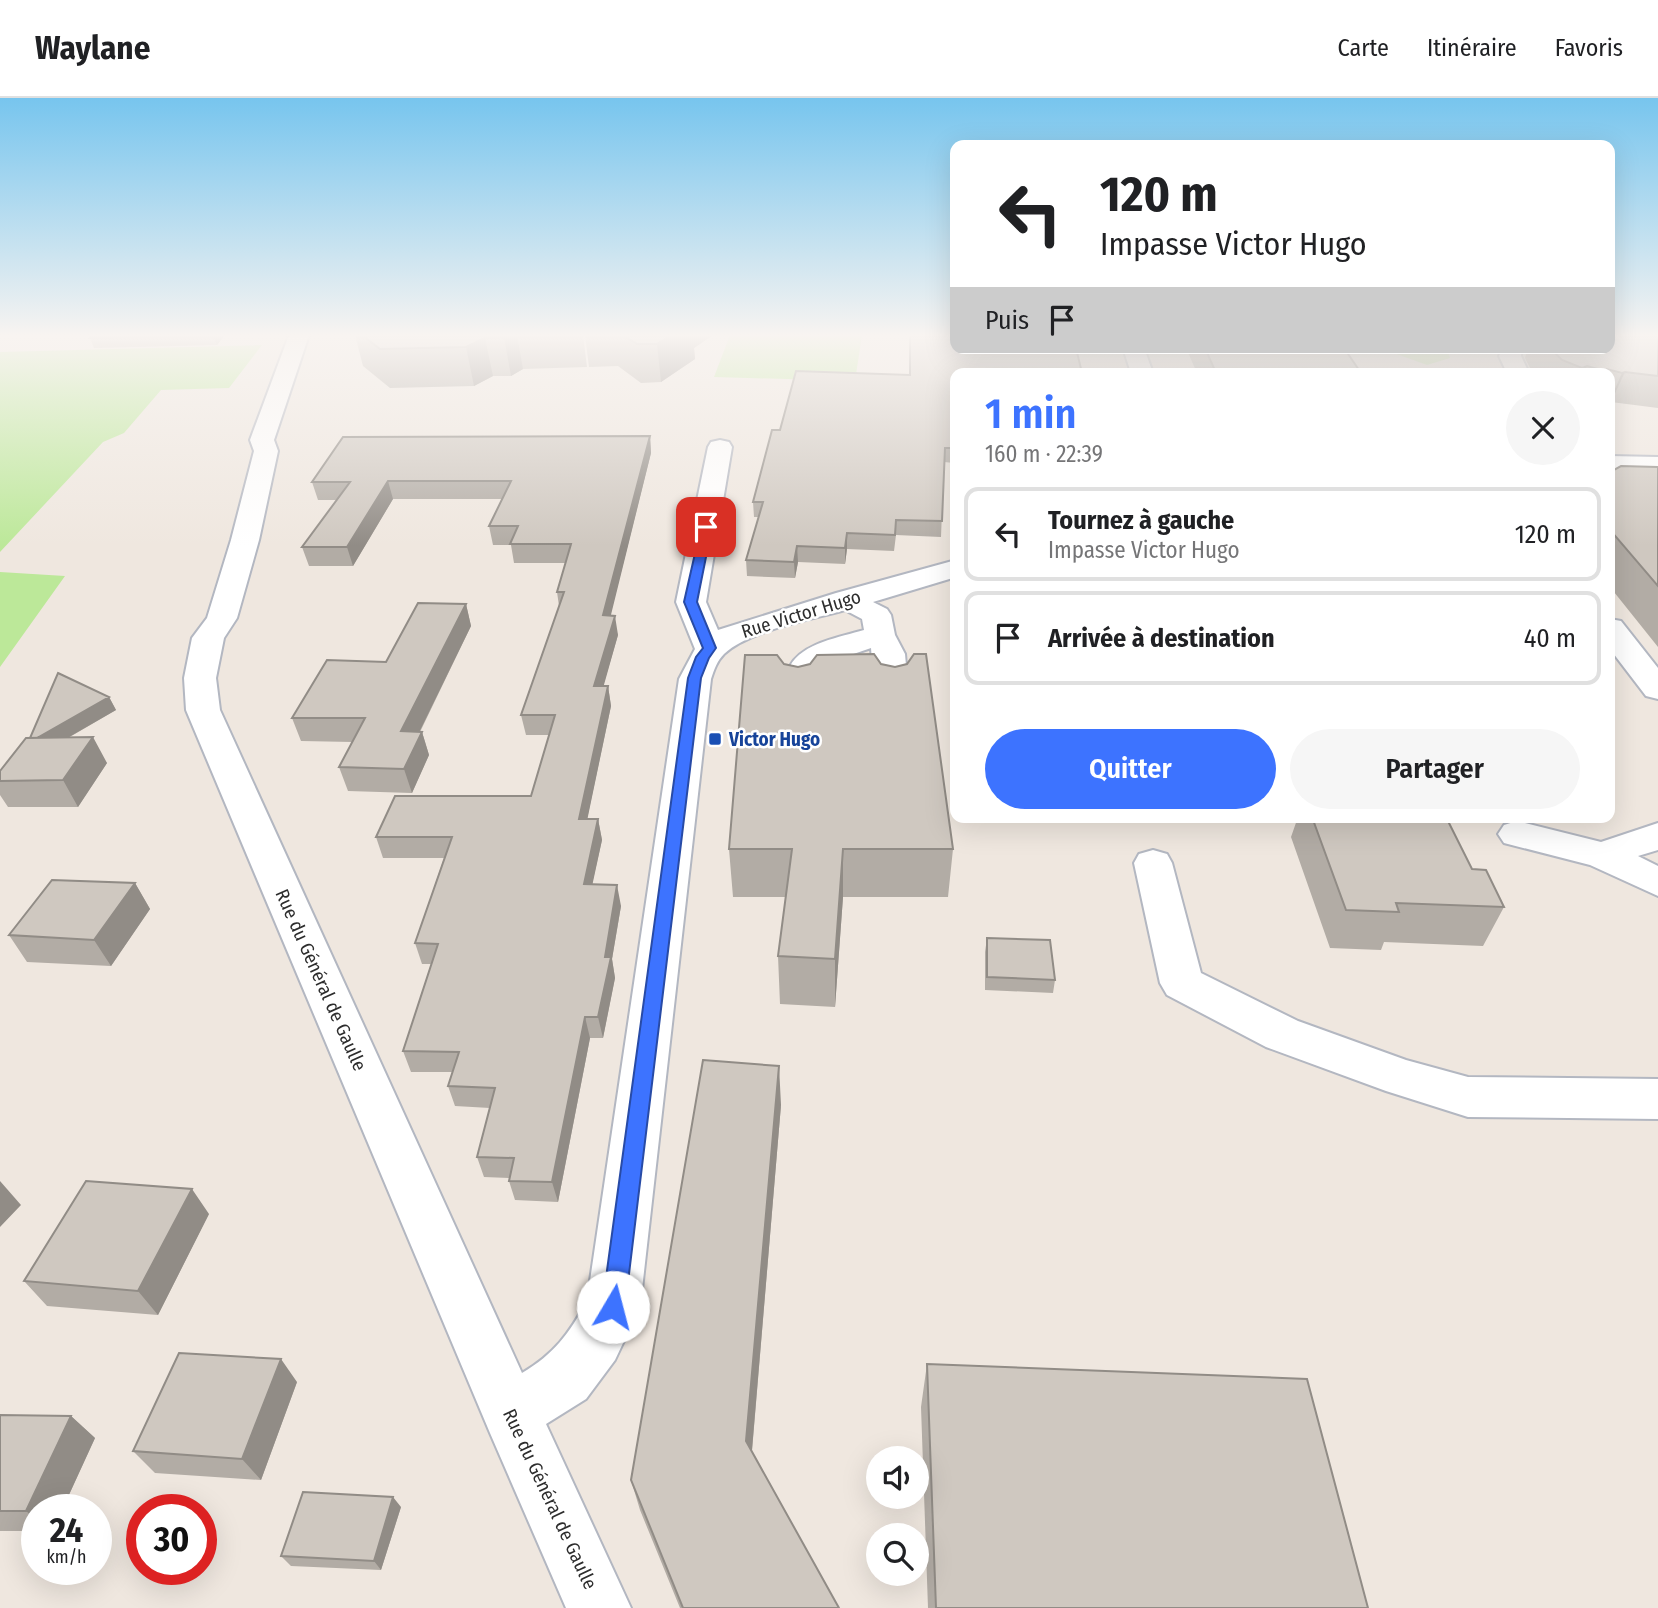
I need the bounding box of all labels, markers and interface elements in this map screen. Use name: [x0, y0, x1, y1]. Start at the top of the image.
text: Waylane: [35, 28, 150, 68]
text: Carte: [1338, 34, 1389, 62]
text: Itinéraire: [1427, 34, 1517, 62]
text: Favoris: [1555, 34, 1623, 62]
text: 120 m: [1100, 165, 1218, 224]
icon: left: [985, 168, 1076, 259]
text: Impasse Victor Hugo: [1100, 225, 1367, 263]
icon: arrive: [1043, 301, 1081, 339]
text: Puis: [985, 305, 1029, 336]
text: 1 min: [985, 389, 1076, 439]
button: close: [1506, 391, 1580, 465]
text: 160 m · 22:39: [985, 440, 1103, 468]
pin: [676, 497, 736, 557]
text: Tournez à gauche: [1048, 505, 1234, 536]
icon: arrive: [687, 508, 725, 546]
icon: left: [989, 515, 1027, 553]
text: 120 m: [1515, 519, 1576, 550]
text: Impasse Victor Hugo: [1048, 536, 1240, 564]
street label: Rue Victor Hugo: [738, 585, 864, 643]
icon: arrive: [989, 619, 1027, 657]
text: Arrivée à destination: [1048, 623, 1275, 654]
text: 40 m: [1524, 623, 1576, 654]
place label: Victor Hugo: [728, 728, 820, 751]
button: Quitter: [985, 729, 1276, 809]
button: Partager: [1290, 729, 1580, 809]
marker: Victor Hugo: [707, 731, 723, 747]
street label: Rue du Général de Gaulle: [271, 886, 371, 1074]
position arrow: [576, 1270, 650, 1344]
street label: Rue du Général de Gaulle: [498, 1405, 602, 1593]
map controls: [866, 1446, 929, 1586]
button: sound: [866, 1446, 929, 1509]
speed limit sign: 30: [126, 1494, 217, 1585]
text: 24: [50, 1509, 83, 1551]
button: search: [866, 1523, 929, 1586]
text: km/h: [46, 1546, 87, 1568]

